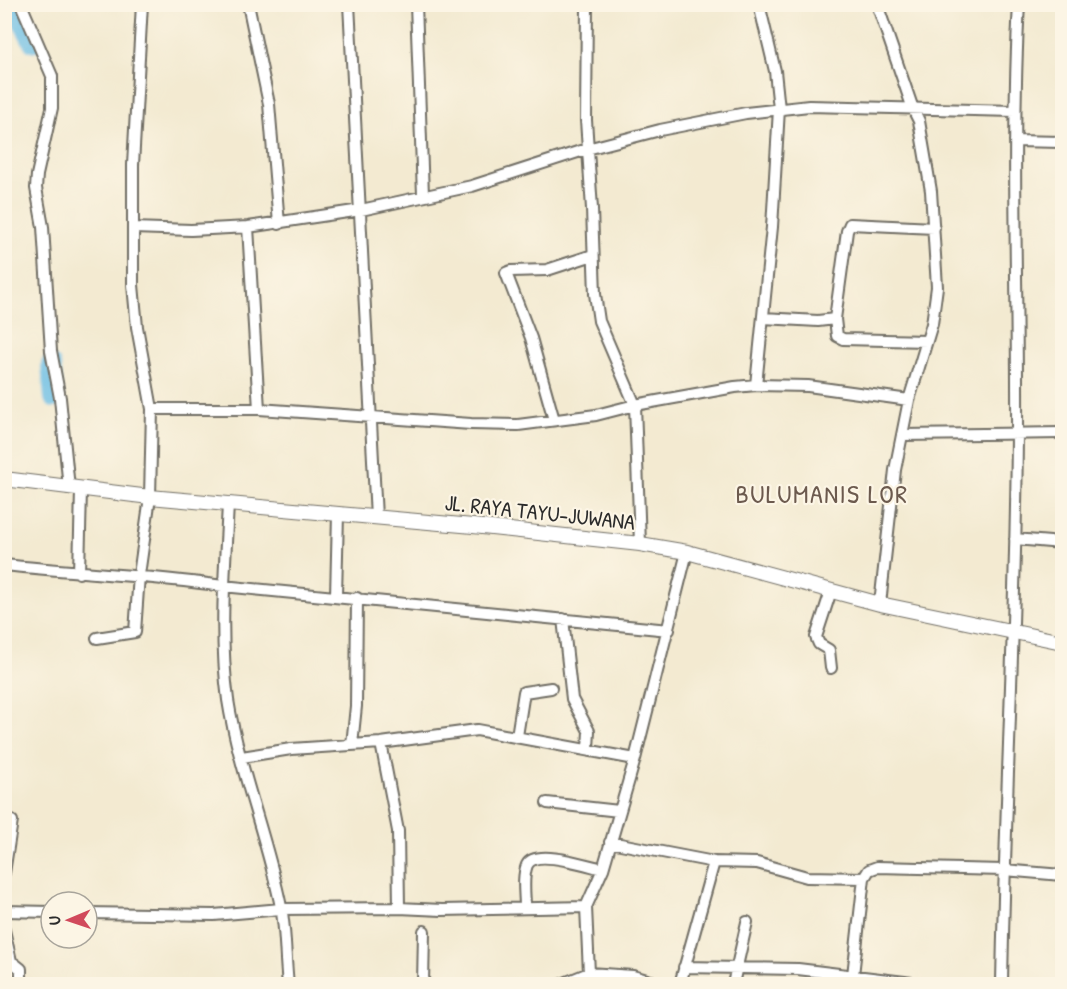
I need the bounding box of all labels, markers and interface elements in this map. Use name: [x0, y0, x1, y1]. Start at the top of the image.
district label: BULUMANIS LOR: [736, 476, 908, 511]
street label: JL. RAYA TAYU-JUWANA: [443, 487, 637, 537]
north arrow: [39, 890, 99, 950]
text: U: [43, 916, 65, 925]

